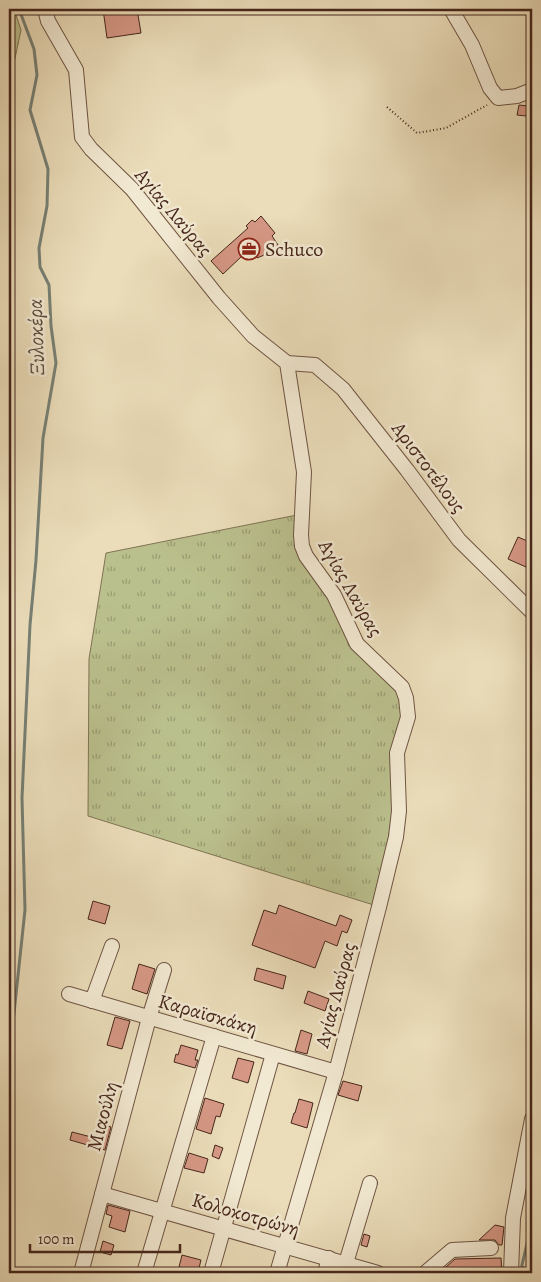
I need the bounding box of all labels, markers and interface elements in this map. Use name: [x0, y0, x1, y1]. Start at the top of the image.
street label: Αγίας Λαύρας: [128, 162, 219, 262]
place label: Schuco: [265, 236, 323, 263]
office icon: Schuco: [237, 237, 261, 261]
water label: Ξυλοκέρα: [21, 298, 51, 376]
street label: Αριστοτέλους: [385, 415, 472, 518]
street label: Αγίας Λαύρας: [311, 534, 389, 642]
street label: Αγίας Λαύρας: [308, 940, 362, 1052]
street label: Καραϊσκάκη: [155, 987, 261, 1042]
street label: Μιαούλη: [80, 1078, 125, 1154]
street label: Κολοκοτρώνη: [189, 1186, 303, 1243]
scale bar: [30, 1222, 180, 1254]
text: 100 m: [38, 1229, 75, 1249]

